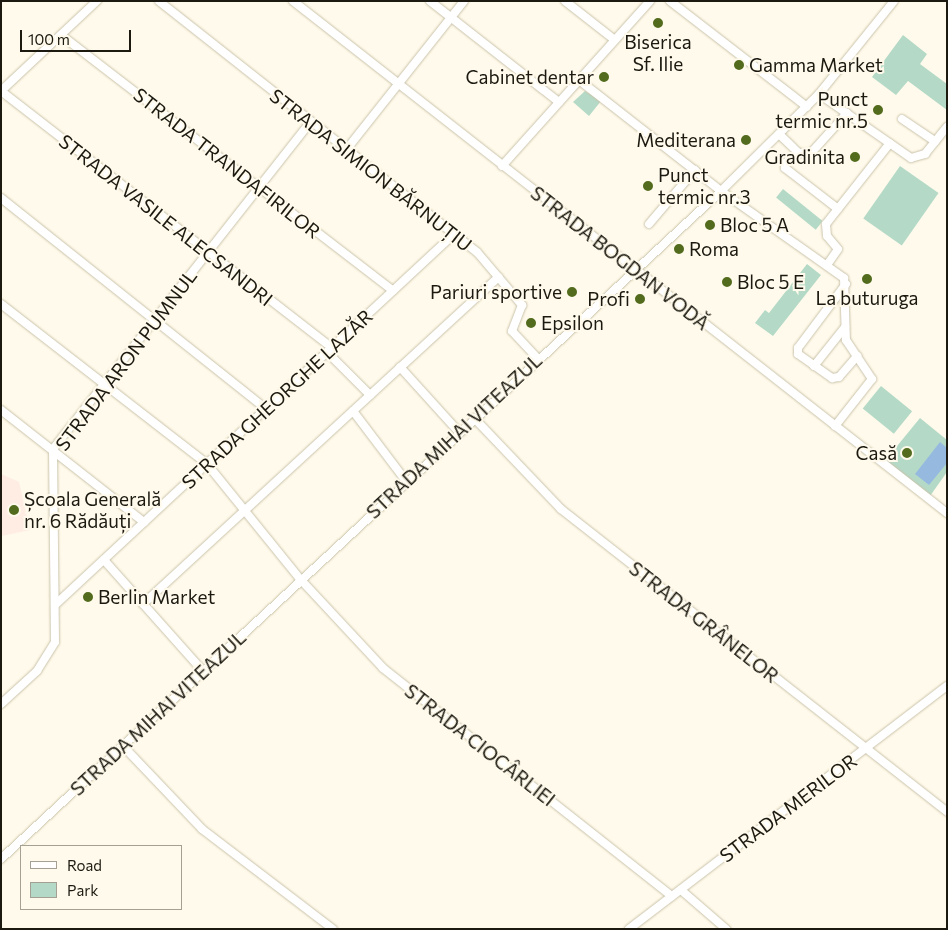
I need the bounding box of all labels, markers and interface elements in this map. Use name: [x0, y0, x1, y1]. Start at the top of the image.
marker: Biserica Sf. Ilie: [652, 17, 664, 29]
scale bar: [22, 20, 134, 52]
text: 100 m: [28, 30, 70, 48]
place label: Biserica Sf. Ilie: [624, 31, 692, 75]
place label: Gamma Market: [749, 54, 883, 76]
marker: Gamma Market: [733, 59, 745, 71]
place label: Cabinet dentar: [466, 66, 594, 88]
marker: Cabinet dentar: [598, 71, 610, 83]
street label: STRADA TRANDAFIRILOR: [129, 83, 325, 243]
street label: STRADA SIMION BĂRNUȚIU: [265, 84, 477, 256]
place label: Punct termic nr.5: [775, 88, 868, 132]
marker: Punct termic nr.5: [872, 104, 884, 116]
street label: STRADA VASILE ALECSANDRI: [55, 129, 277, 311]
place label: Mediterana: [636, 129, 736, 151]
marker: Mediterana: [740, 134, 752, 146]
place label: Gradinita: [764, 146, 845, 168]
marker: Gradinita: [849, 151, 861, 163]
place label: Punct termic nr.3: [658, 164, 751, 208]
marker: Punct termic nr.3: [642, 180, 654, 192]
street label: STRADA BOGDAN VODĂ: [526, 181, 714, 335]
place label: Bloc 5 A: [720, 214, 789, 236]
marker: Bloc 5 A: [704, 219, 716, 231]
place label: Roma: [689, 238, 739, 260]
marker: Roma: [673, 243, 685, 255]
street label: STRADA ARON PUMNUL: [50, 265, 202, 455]
place label: Bloc 5 E: [737, 271, 804, 293]
marker: La buturuga: [861, 273, 873, 285]
marker: Bloc 5 E: [721, 276, 733, 288]
place label: Pariuri sportive: [430, 281, 562, 303]
marker: Pariuri sportive: [566, 286, 578, 298]
place label: La buturuga: [815, 287, 919, 309]
place label: Profi: [587, 288, 630, 310]
marker: Profi: [634, 293, 646, 305]
street label: STRADA GHEORGHE LAZĂR: [177, 305, 377, 493]
place label: Epsilon: [541, 312, 604, 334]
marker: Epsilon: [525, 317, 537, 329]
street label: STRADA MIHAI VITEAZUL: [362, 349, 546, 523]
place label: Casă: [856, 442, 897, 464]
marker: Casă: [901, 447, 913, 459]
place label: Școala Generală nr. 6 Rădăuți: [24, 488, 161, 532]
marker: Școala Generală nr. 6 Rădăuți: [8, 504, 20, 516]
street label: STRADA GRÂNELOR: [625, 557, 783, 687]
place label: Berlin Market: [98, 586, 215, 608]
marker: Berlin Market: [82, 591, 94, 603]
street label: STRADA MIHAI VITEAZUL: [66, 626, 250, 800]
street label: STRADA CIOCÂRLIEI: [400, 679, 560, 811]
street label: STRADA MERILOR: [715, 749, 861, 867]
legend: [20, 845, 182, 910]
text: Road: [67, 856, 102, 874]
text: Park: [67, 881, 98, 899]

